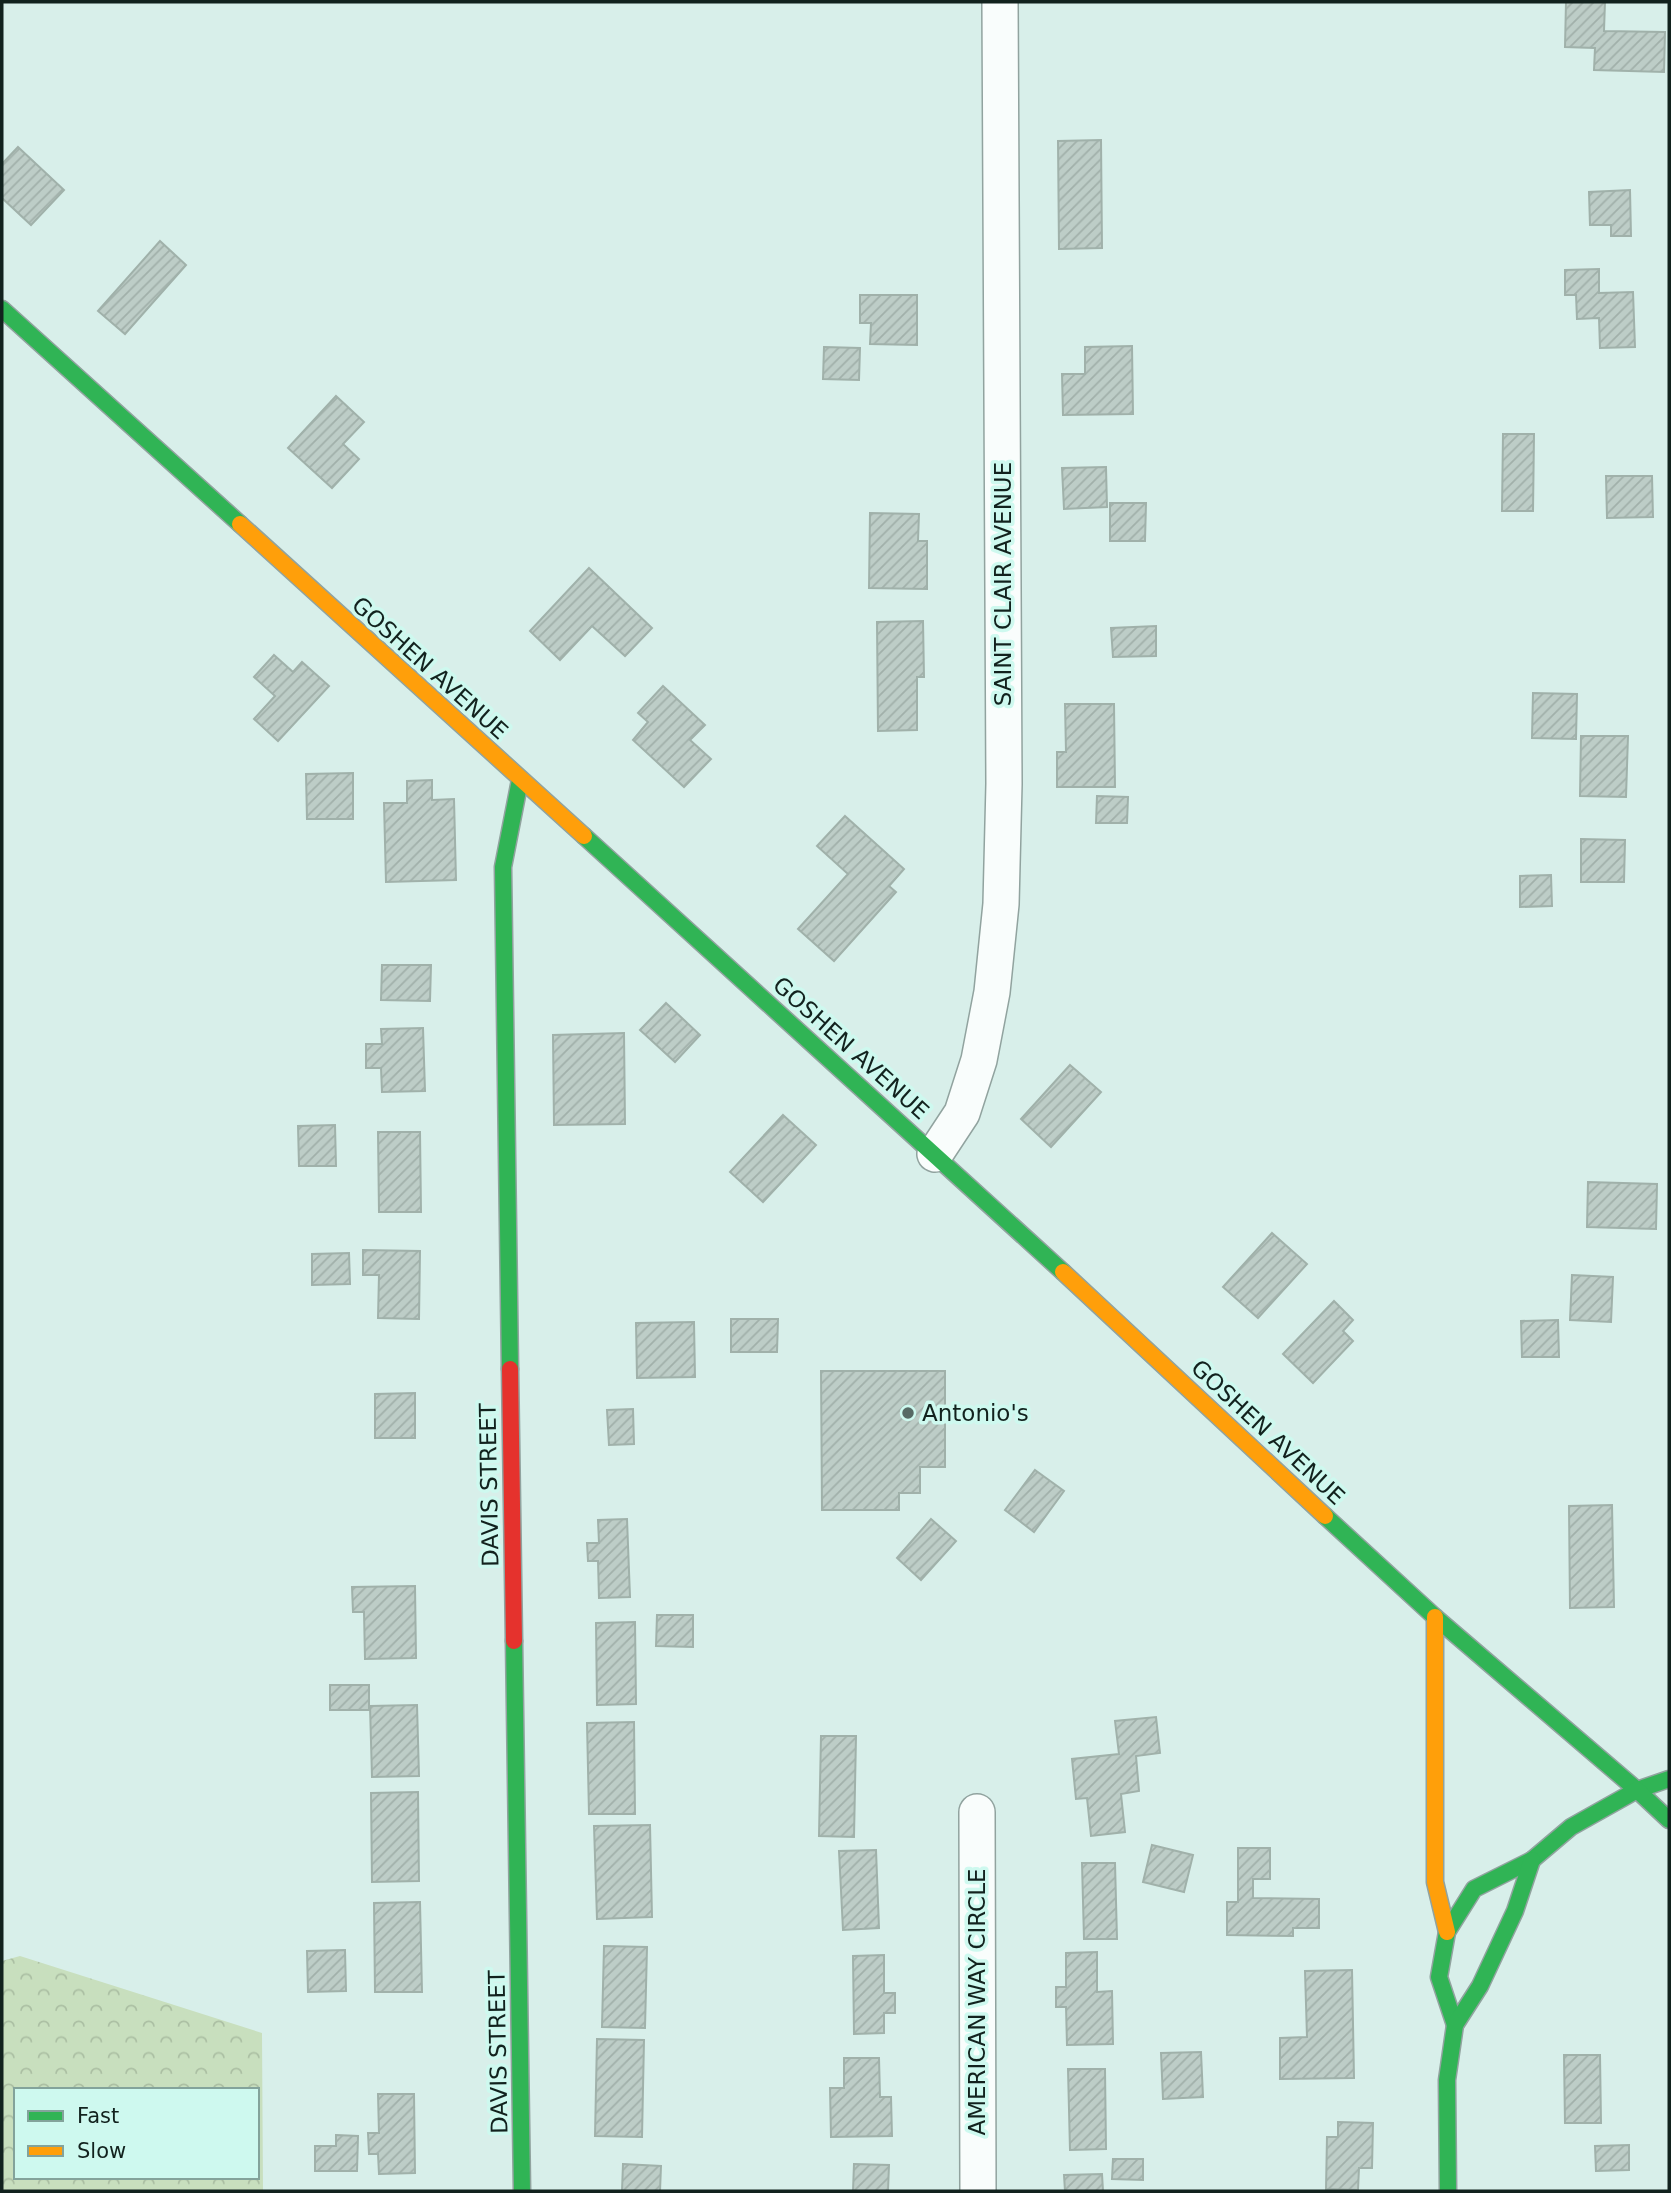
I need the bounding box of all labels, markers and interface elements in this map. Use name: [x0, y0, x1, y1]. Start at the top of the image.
street label: SAINT CLAIR AVENUE: [990, 462, 1016, 706]
street label: GOSHEN AVENUE: [347, 591, 513, 745]
street label: GOSHEN AVENUE: [768, 971, 934, 1125]
street label: GOSHEN AVENUE: [1186, 1354, 1350, 1510]
place label: Antonio's: [922, 1400, 1029, 1426]
street label: DAVIS STREET: [475, 1402, 503, 1567]
marker: Antonio's: [900, 1405, 916, 1421]
street label: AMERICAN WAY CIRCLE: [964, 1868, 990, 2136]
street label: DAVIS STREET: [484, 1969, 512, 2134]
legend: [14, 2088, 259, 2179]
text: Fast: [77, 2104, 119, 2128]
text: Slow: [77, 2139, 126, 2163]

